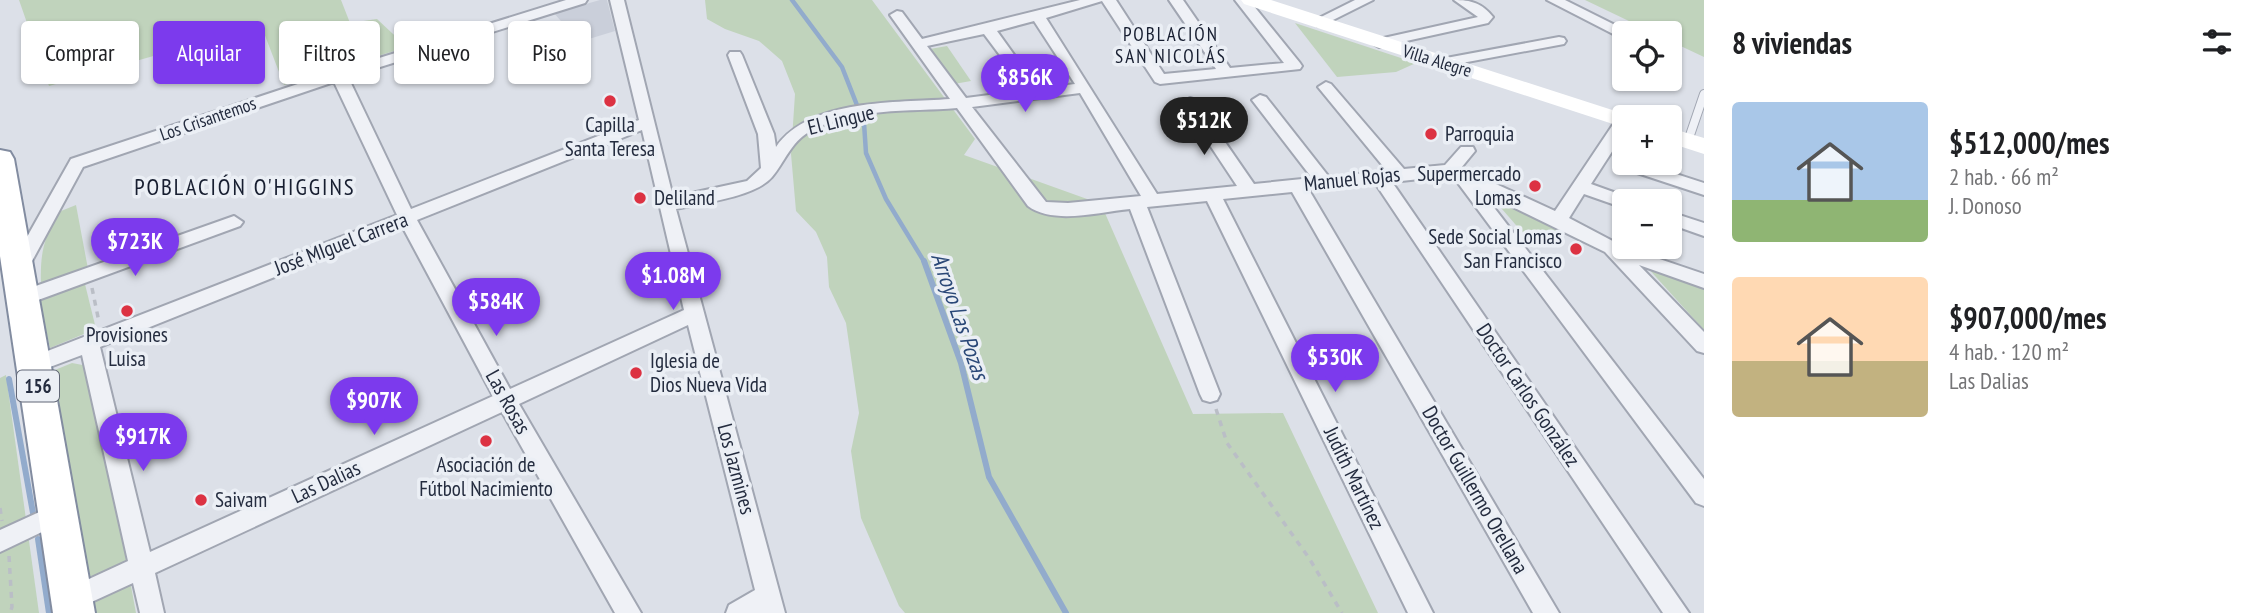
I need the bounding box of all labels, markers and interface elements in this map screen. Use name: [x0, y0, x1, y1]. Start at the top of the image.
chip: Comprar: [21, 21, 139, 84]
chip: Alquilar: [153, 21, 265, 84]
chip: Filtros: [279, 21, 380, 84]
chip: Nuevo: [394, 21, 494, 84]
chip: Piso: [508, 21, 591, 84]
map controls: [1612, 21, 1682, 259]
button: locate: [1612, 21, 1682, 91]
district label: POBLACIÓN SAN NICOLÁS: [1115, 22, 1227, 68]
text: 8 viviendas: [1732, 23, 1852, 62]
icon: filters: [2198, 23, 2236, 61]
street label: Villa Alegre: [1399, 39, 1475, 82]
pin: $856K: [976, 54, 1074, 114]
text: $856K: [997, 62, 1053, 91]
street label: Los Crisantemos: [157, 91, 259, 146]
marker: Capilla Santa Teresa: [602, 93, 618, 109]
pin: $512K: [1155, 97, 1253, 157]
street label: El Lingue: [805, 98, 877, 141]
text: $512K: [1176, 105, 1232, 134]
button: +: [1612, 105, 1682, 175]
place label: Capilla Santa Teresa: [565, 111, 655, 162]
place label: Parroquia: [1445, 120, 1514, 147]
text: $512,000/mes: [1949, 123, 2110, 162]
marker: Parroquia: [1423, 126, 1439, 142]
icon: home: [1788, 130, 1872, 214]
street label: Manuel Rojas: [1303, 160, 1401, 197]
place label: Supermercado Lomas: [1417, 160, 1521, 211]
text: 2 hab. · 66 m²: [1949, 162, 2059, 191]
district label: POBLACIÓN O'HIGGINS: [134, 172, 356, 201]
marker: Supermercado Lomas: [1527, 178, 1543, 194]
place label: Deliland: [654, 184, 715, 211]
button: −: [1612, 189, 1682, 259]
marker: Deliland: [632, 190, 648, 206]
text: J. Donoso: [1949, 191, 2022, 220]
street label: José MIguel Carrera: [269, 206, 411, 282]
pin: $723K: [86, 218, 184, 278]
place label: Sede Social Lomas San Francisco: [1428, 223, 1562, 274]
text: $723K: [107, 226, 163, 255]
marker: Sede Social Lomas San Francisco: [1568, 241, 1584, 257]
water label: Arroyo Las Pozas: [925, 249, 996, 385]
pin: $1.08M: [616, 252, 730, 312]
text: $1.08M: [641, 260, 705, 289]
pin: $584K: [447, 278, 545, 338]
text: $584K: [468, 286, 524, 315]
text: $907,000/mes: [1949, 298, 2107, 337]
marker: Provisiones Luisa: [119, 303, 135, 319]
icon: home: [1788, 305, 1872, 389]
street label: Doctor Carlos González: [1471, 318, 1586, 472]
place label: Provisiones Luisa: [86, 321, 168, 372]
pin: $530K: [1286, 334, 1384, 394]
text: 4 hab. · 120 m²: [1949, 337, 2069, 366]
text: $530K: [1307, 342, 1363, 371]
place label: Iglesia de Dios Nueva Vida: [650, 347, 767, 398]
street label: Las Rosas: [480, 365, 537, 439]
marker: Iglesia de Dios Nueva Vida: [628, 365, 644, 381]
text: Las Dalias: [1949, 366, 2029, 395]
road number: 156: [17, 370, 59, 402]
pin: $907K: [325, 378, 423, 437]
text: $907K: [346, 385, 402, 414]
street label: Doctor Guillermo Orellana: [1416, 401, 1535, 579]
pin: $917K: [94, 414, 192, 473]
text: $917K: [115, 421, 171, 450]
street label: Los Jazmines: [711, 421, 762, 517]
street label: Judith Martínez: [1318, 421, 1391, 534]
marker: Asociación de Fútbol Nacimiento: [478, 433, 494, 449]
place label: Asociación de Fútbol Nacimiento: [419, 451, 553, 502]
street label: Las Dalias: [287, 454, 364, 509]
place label: Saivam: [215, 486, 267, 513]
marker: Saivam: [193, 492, 209, 508]

